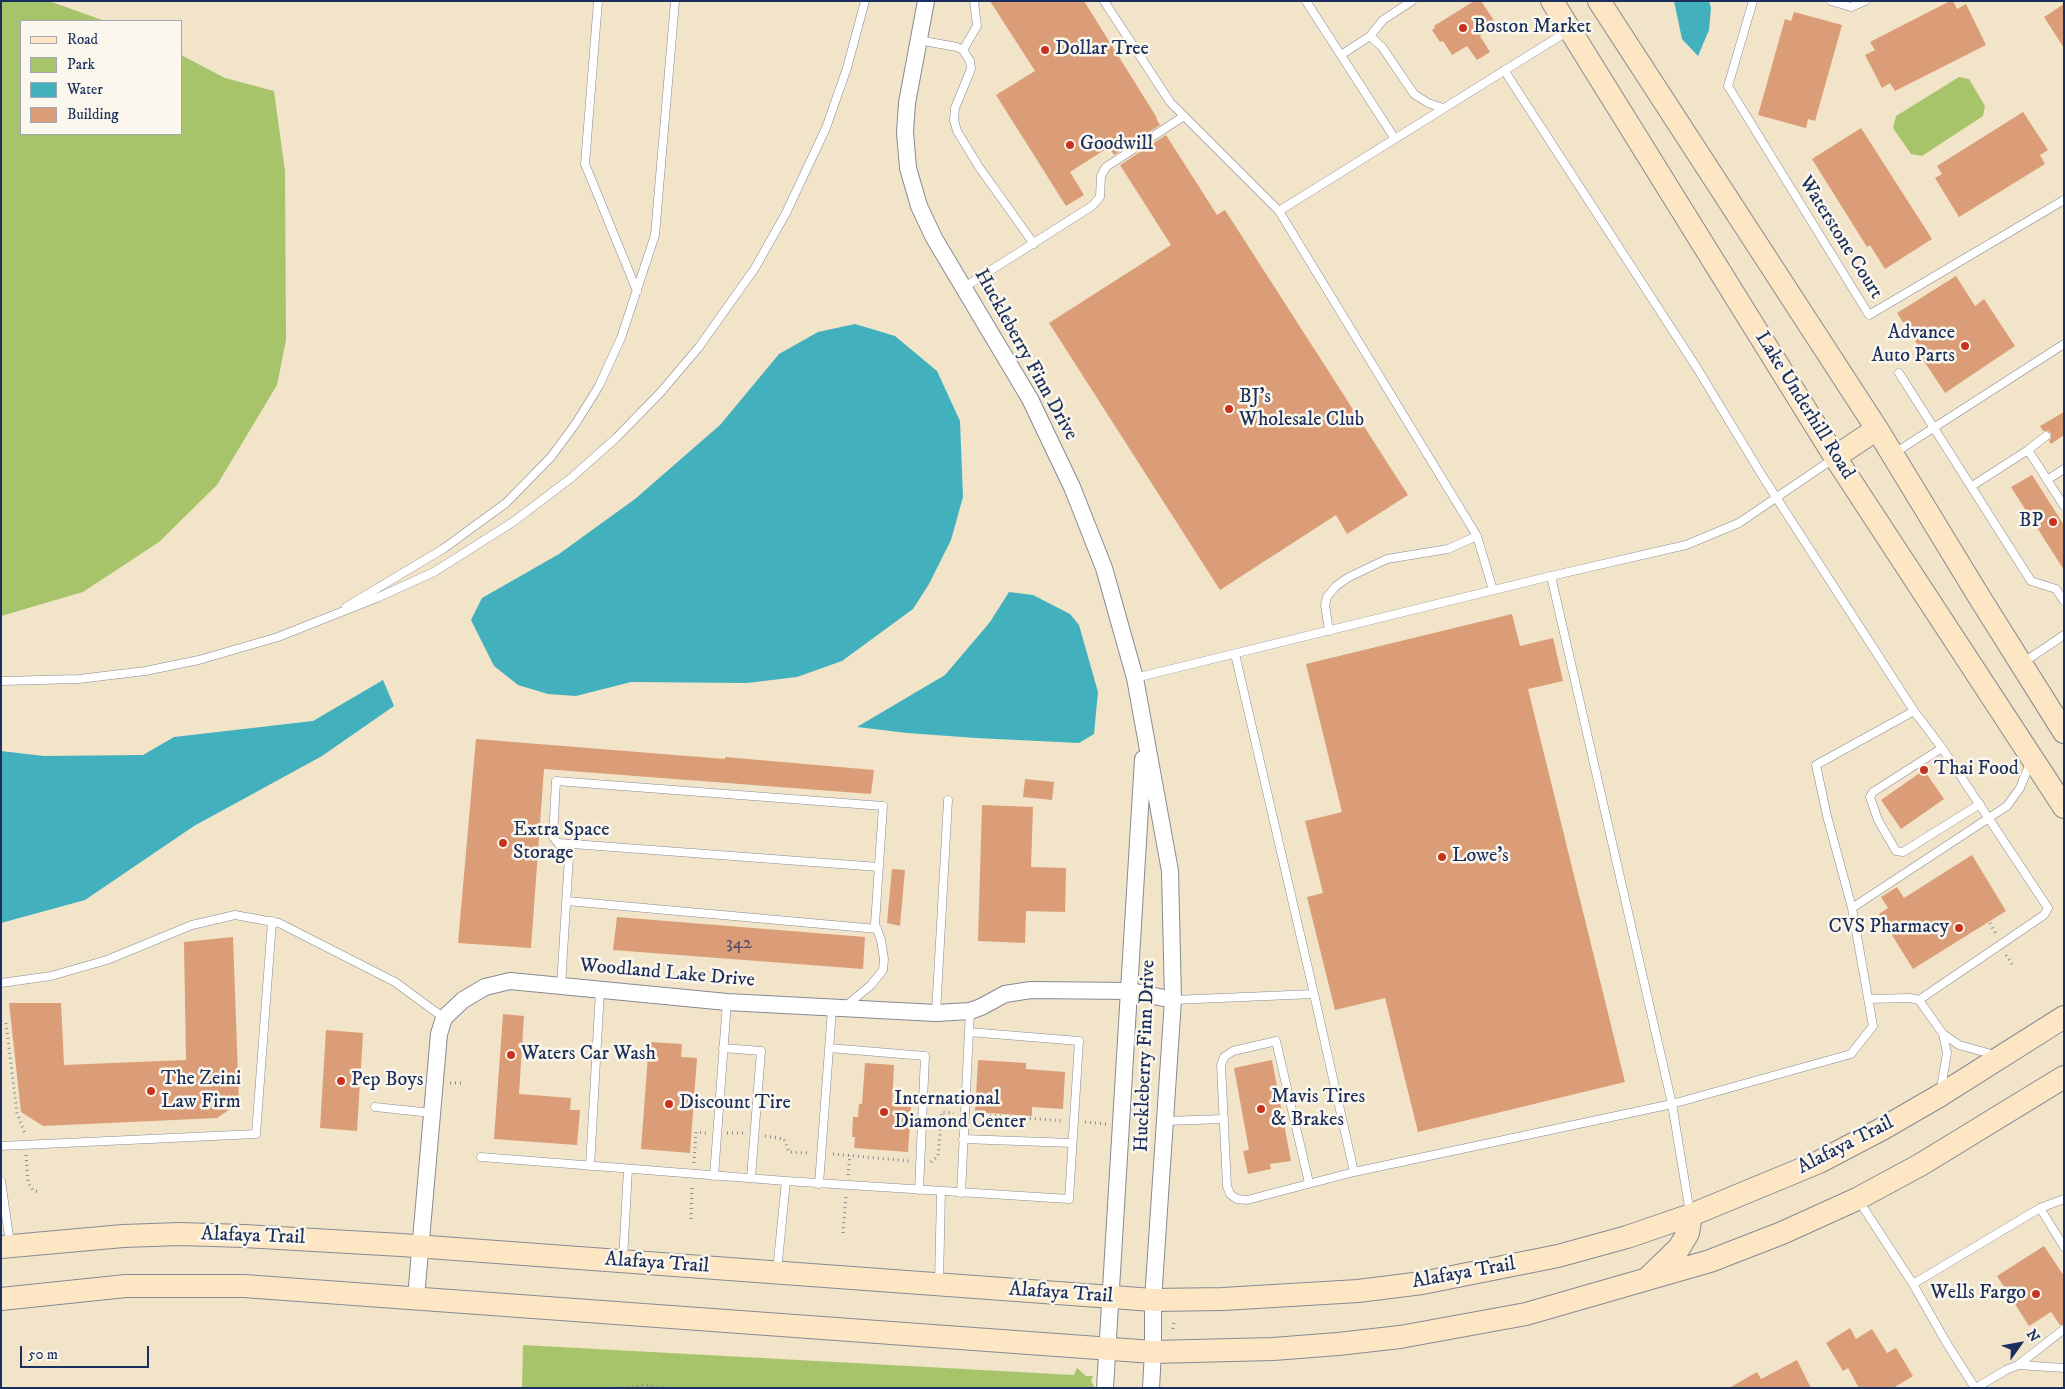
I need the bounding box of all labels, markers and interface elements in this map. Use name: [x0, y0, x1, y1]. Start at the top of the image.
place label: Boston Market: [1473, 16, 1591, 40]
legend: [20, 20, 182, 135]
marker: Boston Market: [1457, 22, 1469, 34]
text: Road: [67, 30, 98, 49]
place label: Dollar Tree: [1055, 38, 1149, 62]
marker: Dollar Tree: [1039, 44, 1051, 56]
text: Park: [67, 55, 95, 74]
text: Water: [67, 80, 103, 99]
text: Building: [67, 105, 119, 124]
place label: Goodwill: [1080, 133, 1153, 157]
marker: Goodwill: [1064, 139, 1076, 151]
street label: Waterstone Court: [1793, 172, 1887, 304]
street label: Huckleberry Finn Drive: [968, 265, 1082, 445]
place label: Advance Auto Parts: [1872, 322, 1955, 369]
street label: Lake Underhill Road: [1749, 328, 1859, 484]
marker: Advance Auto Parts: [1959, 340, 1971, 352]
place label: BJ's Wholesale Club: [1239, 386, 1364, 433]
marker: BJ's Wholesale Club: [1223, 403, 1235, 415]
place label: BP: [2019, 510, 2043, 534]
marker: BP: [2047, 516, 2059, 528]
place label: Thai Food: [1934, 758, 2019, 782]
marker: Thai Food: [1918, 764, 1930, 776]
place label: Extra Space Storage: [513, 819, 610, 866]
marker: Extra Space Storage: [497, 837, 509, 849]
place label: Lowe's: [1452, 845, 1509, 869]
marker: Lowe's: [1436, 851, 1448, 863]
place label: CVS Pharmacy: [1829, 916, 1949, 940]
marker: CVS Pharmacy: [1953, 922, 1965, 934]
house number: 342: [726, 933, 752, 955]
street label: Woodland Lake Drive: [578, 954, 756, 994]
street label: Huckleberry Finn Drive: [1131, 959, 1161, 1153]
place label: Waters Car Wash: [521, 1043, 656, 1067]
marker: Waters Car Wash: [505, 1049, 517, 1061]
place label: The Zeini Law Firm: [161, 1068, 241, 1115]
place label: Pep Boys: [351, 1069, 424, 1093]
marker: Pep Boys: [335, 1075, 347, 1087]
marker: The Zeini Law Firm: [145, 1085, 157, 1097]
place label: Mavis Tires & Brakes: [1271, 1086, 1365, 1133]
place label: International Diamond Center: [894, 1088, 1026, 1135]
place label: Discount Tire: [679, 1092, 791, 1116]
marker: Discount Tire: [663, 1098, 675, 1110]
marker: Mavis Tires & Brakes: [1255, 1103, 1267, 1115]
marker: International Diamond Center: [878, 1106, 890, 1118]
street label: Alafaya Trail: [1794, 1112, 1898, 1180]
street label: Alafaya Trail: [200, 1223, 306, 1251]
street label: Alafaya Trail: [604, 1248, 710, 1280]
street label: Alafaya Trail: [1410, 1253, 1518, 1295]
street label: Alafaya Trail: [1008, 1278, 1114, 1310]
place label: Wells Fargo: [1930, 1282, 2026, 1306]
marker: Wells Fargo: [2030, 1288, 2042, 1300]
north arrow: [1995, 1319, 2045, 1369]
text: N: [2022, 1326, 2043, 1346]
scale bar: [22, 1336, 151, 1368]
text: 50 m: [28, 1345, 58, 1364]

